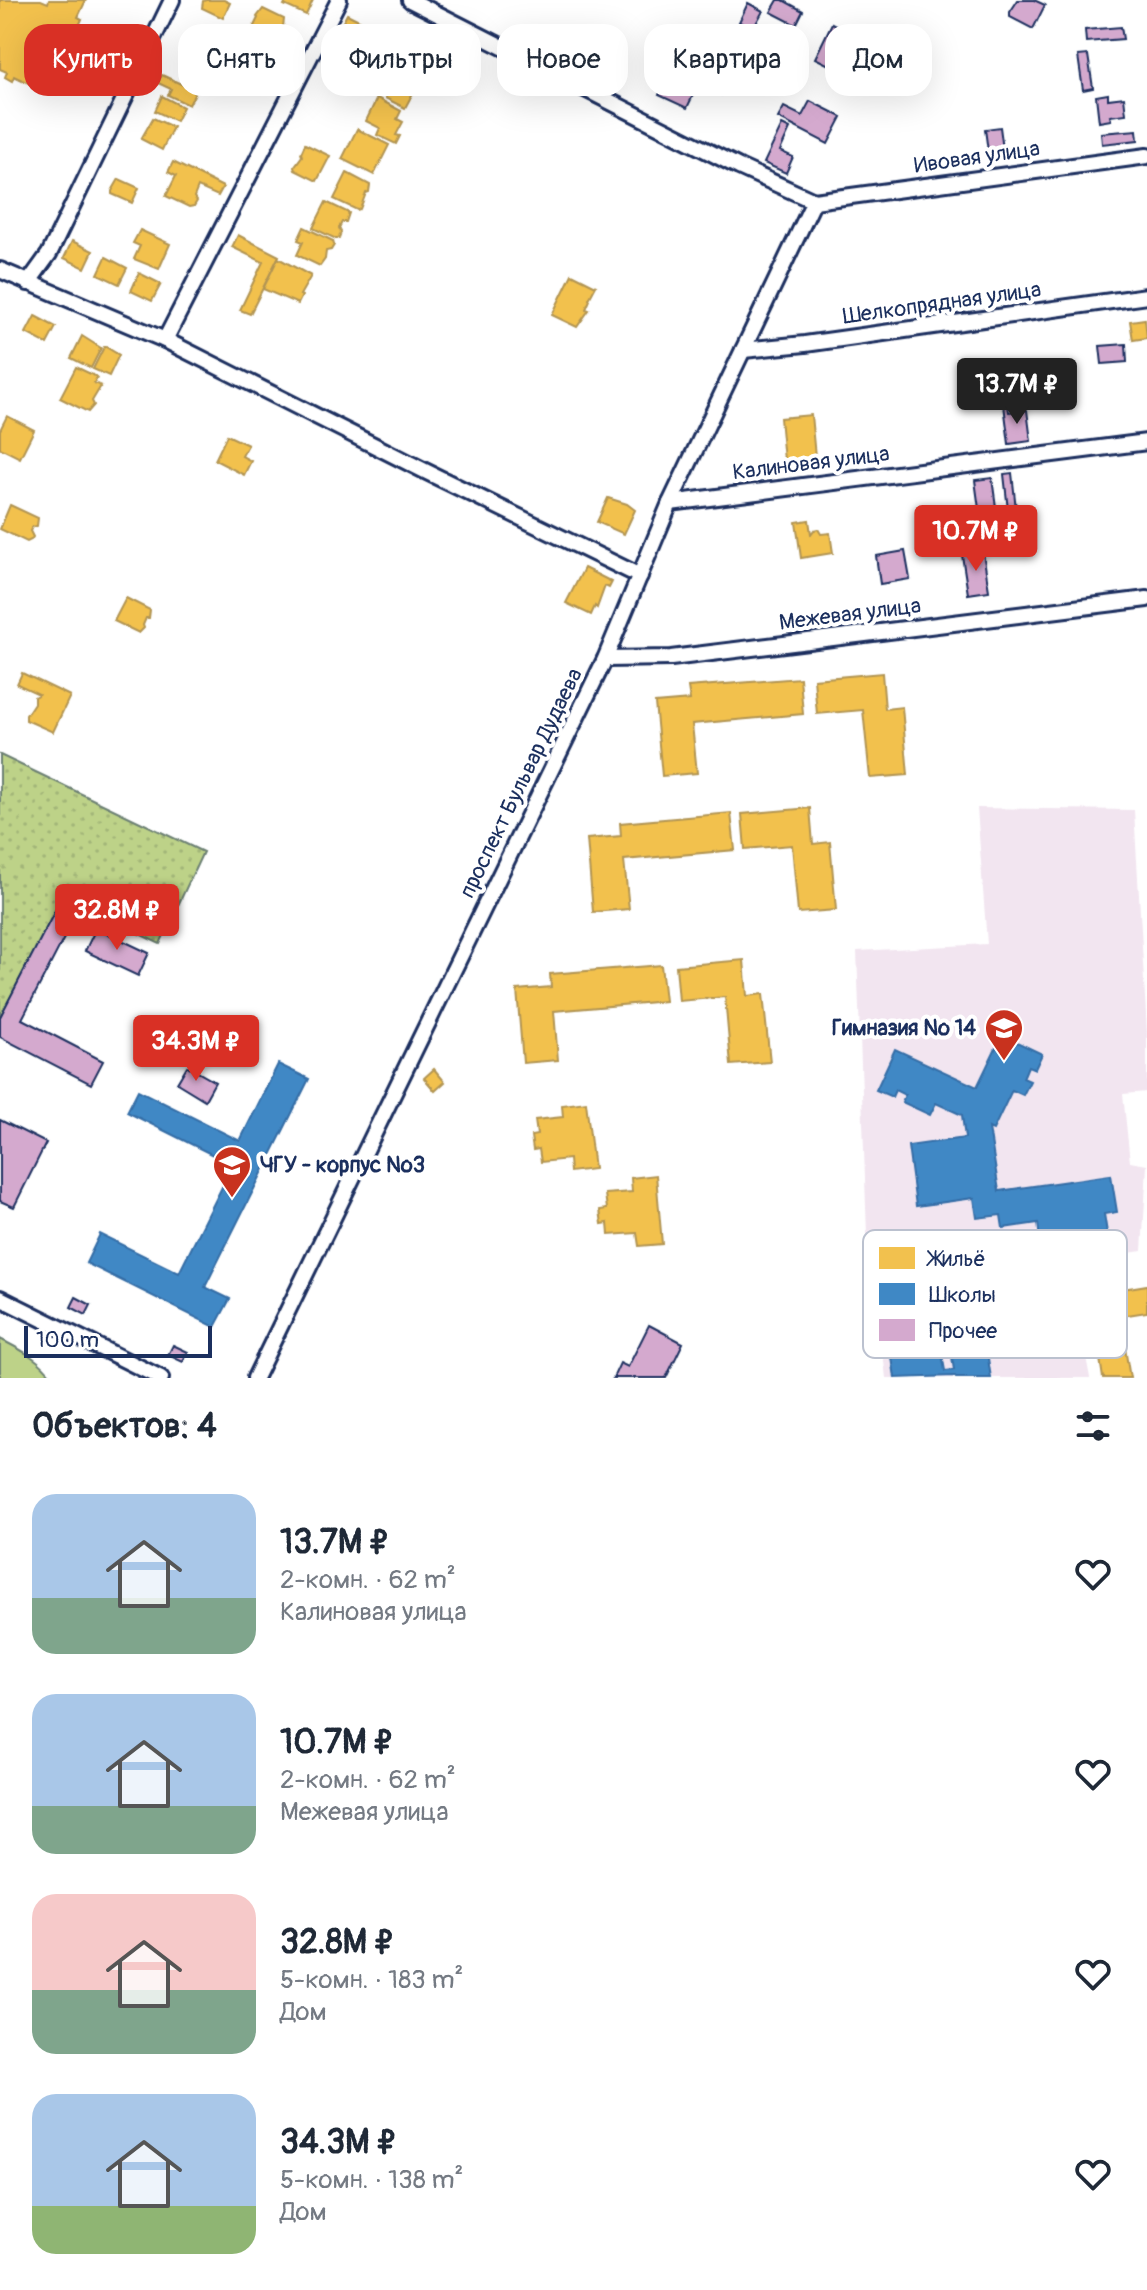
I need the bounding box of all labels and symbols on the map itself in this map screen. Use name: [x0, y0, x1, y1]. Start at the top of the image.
street label: Ивовая улица: [912, 134, 1042, 180]
street label: Шелкопрядная улица: [841, 275, 1043, 331]
pin: 13.7M ₽: [943, 358, 1091, 426]
street label: Калиновая улица: [731, 439, 891, 487]
pin: 10.7M ₽: [902, 505, 1050, 573]
street label: Межевая улица: [778, 591, 922, 637]
street label: проспект Бульвар Дудаева: [453, 664, 589, 902]
pin: 32.8M ₽: [43, 884, 191, 952]
school or university icon: Гимназия № 14: [983, 1007, 1025, 1062]
place label: Гимназия № 14: [832, 1014, 976, 1042]
pin: 34.3M ₽: [122, 1015, 270, 1083]
school or university icon: ЧГУ - корпус №3: [211, 1144, 253, 1199]
place label: ЧГУ - корпус №3: [260, 1151, 425, 1179]
legend: [863, 1230, 1127, 1358]
text: Жильё: [926, 1245, 986, 1273]
text: Школы: [929, 1281, 996, 1309]
text: Прочее: [929, 1317, 997, 1345]
scale bar: [24, 1322, 212, 1358]

